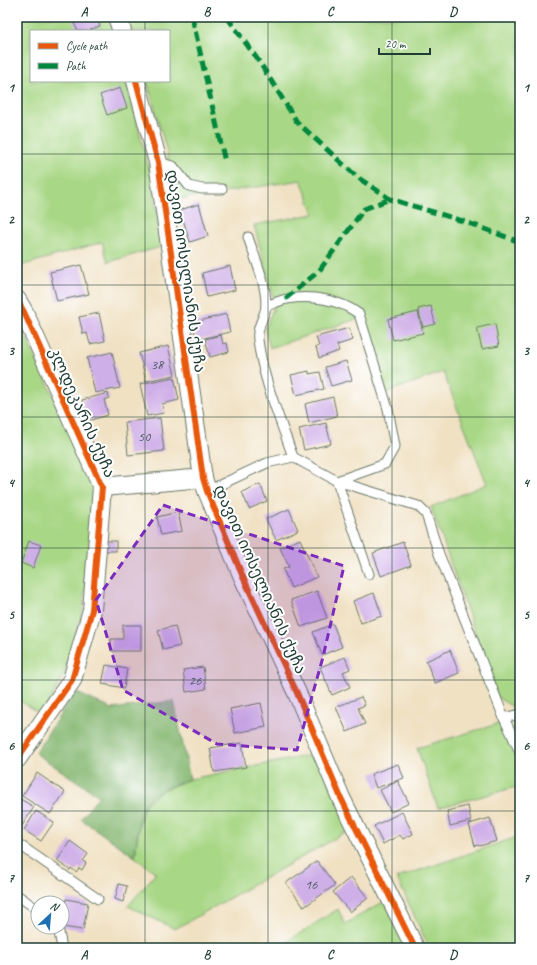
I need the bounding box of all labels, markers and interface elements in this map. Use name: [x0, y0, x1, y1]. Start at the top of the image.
text: A: [81, 4, 89, 20]
text: B: [204, 4, 212, 20]
text: C: [327, 4, 335, 20]
text: D: [449, 4, 458, 20]
legend: [30, 30, 170, 82]
scale bar: [379, 30, 430, 56]
text: 20 m: [385, 36, 407, 52]
text: Cycle path: [66, 38, 108, 54]
text: Path: [66, 58, 86, 74]
text: 1: [8, 80, 16, 96]
text: 1: [523, 80, 531, 96]
street label: დავით იოსელიანის ქუჩა: [162, 168, 210, 374]
text: 2: [8, 212, 15, 228]
text: 2: [523, 212, 530, 228]
text: 3: [8, 343, 15, 359]
text: 3: [523, 343, 530, 359]
street label: კლდეკარის ქუჩა: [44, 344, 120, 481]
house number: 38: [151, 356, 165, 373]
house number: 50: [138, 428, 152, 445]
text: 4: [8, 475, 16, 491]
text: 4: [523, 475, 531, 491]
street label: დავით იოსელიანის ქუჩა: [209, 482, 311, 677]
text: 5: [8, 607, 15, 623]
text: 5: [523, 607, 530, 623]
house number: 26: [189, 672, 202, 689]
text: 6: [8, 738, 15, 754]
text: 6: [523, 738, 530, 754]
text: 7: [8, 870, 15, 886]
text: 7: [523, 870, 530, 886]
house number: 16: [305, 876, 318, 893]
north arrow: [30, 895, 70, 935]
text: N: [48, 898, 62, 915]
text: A: [81, 947, 89, 963]
text: B: [204, 947, 212, 963]
text: C: [327, 947, 335, 963]
text: D: [449, 947, 458, 963]

